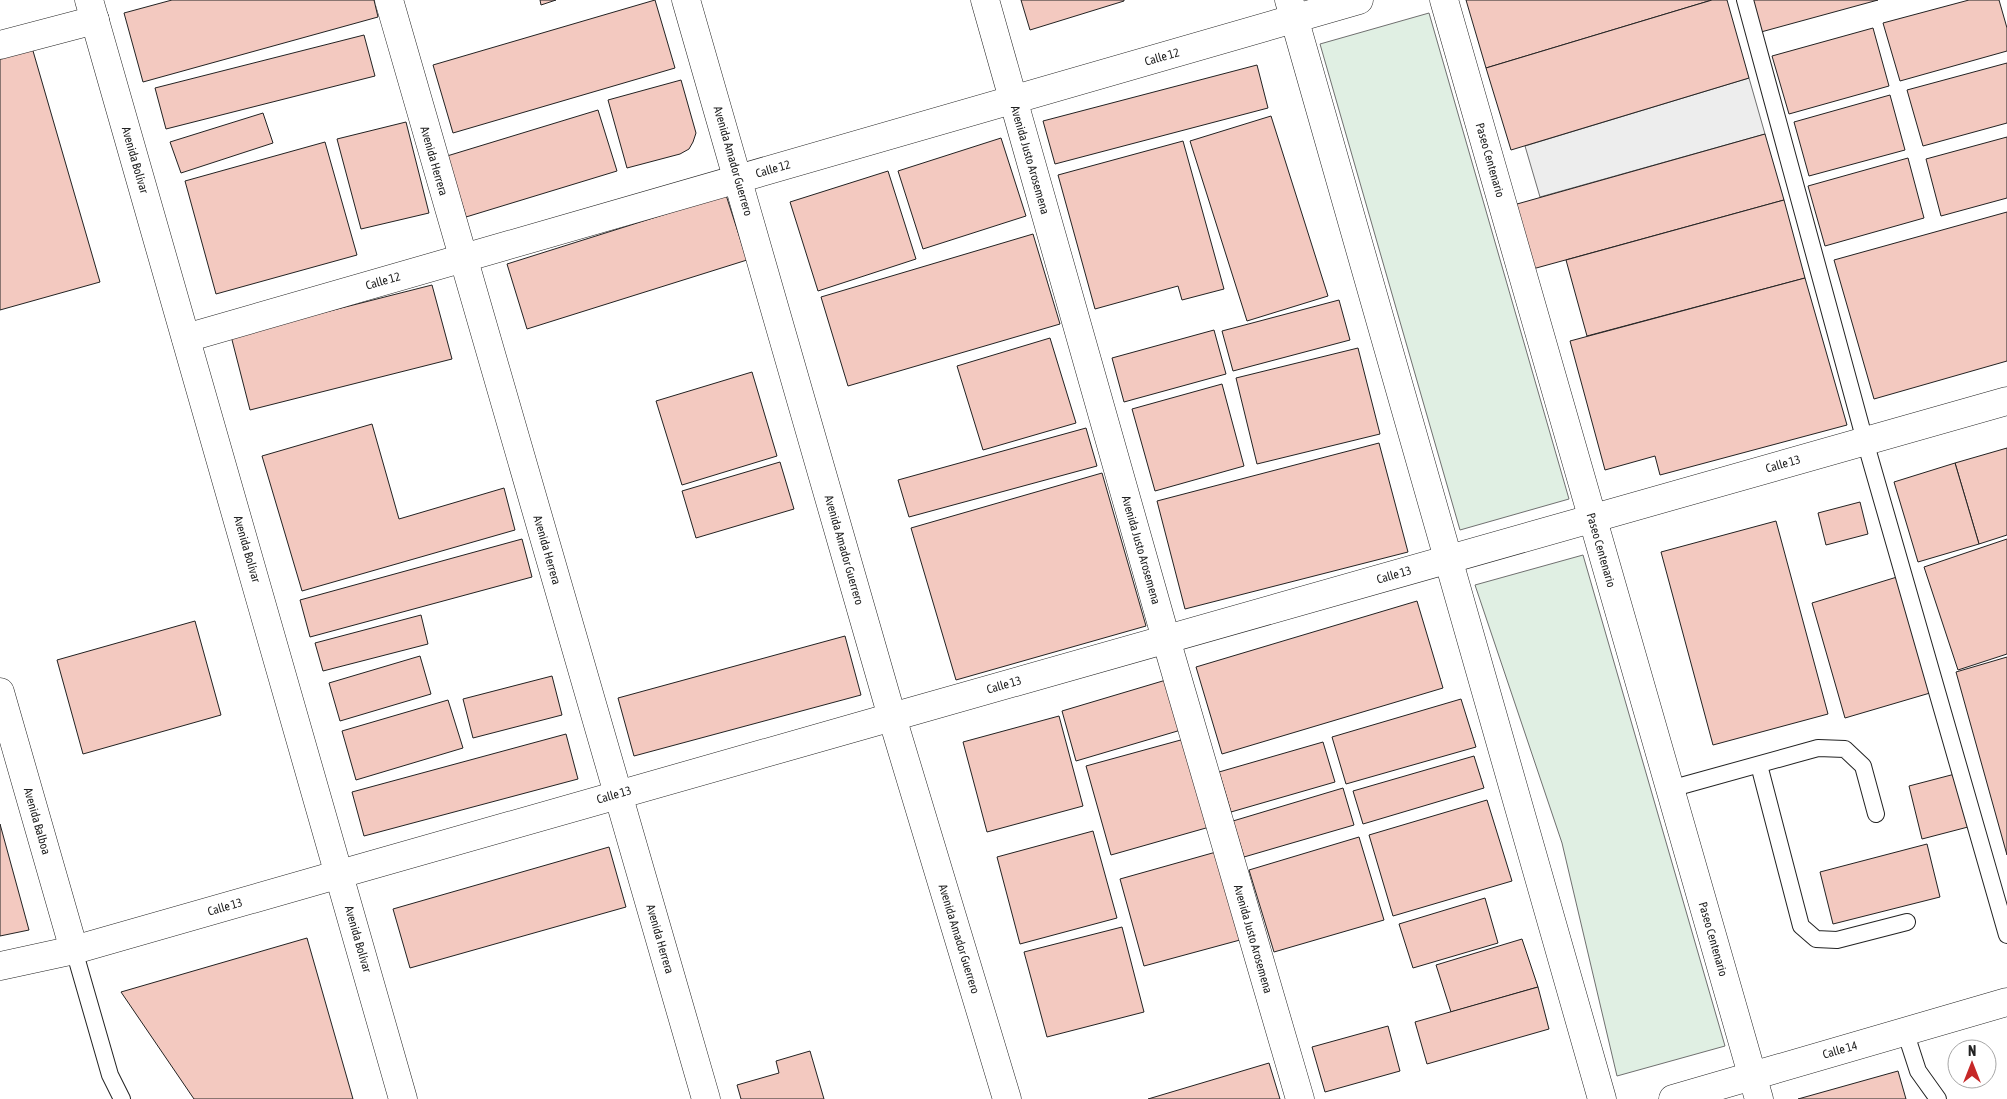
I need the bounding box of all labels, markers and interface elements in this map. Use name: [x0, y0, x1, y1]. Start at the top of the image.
street label: Calle 12: [1143, 45, 1181, 69]
street label: Avenida Amador Guerrero: [711, 104, 755, 218]
street label: Avenida Justo Arosemena: [1008, 104, 1052, 216]
street label: Paseo Centenario: [1473, 121, 1507, 199]
street label: Avenida Bolívar: [119, 125, 151, 195]
street label: Avenida Herrera: [417, 125, 451, 197]
street label: Calle 12: [754, 157, 792, 181]
street label: Calle 12: [364, 269, 402, 293]
street label: Calle 13: [1764, 452, 1802, 476]
street label: Avenida Amador Guerrero: [822, 493, 866, 607]
street label: Avenida Justo Arosemena: [1119, 494, 1163, 606]
street label: Paseo Centenario: [1584, 511, 1618, 589]
street label: Avenida Bolívar: [231, 514, 263, 584]
street label: Avenida Herrera: [530, 514, 564, 586]
street label: Calle 13: [1375, 563, 1413, 587]
street label: Calle 13: [985, 673, 1023, 697]
street label: Calle 13: [595, 783, 633, 807]
street label: Avenida Balboa: [21, 786, 53, 856]
street label: Avenida Amador Guerrero: [936, 883, 982, 996]
street label: Avenida Justo Arosemena: [1231, 883, 1275, 995]
street label: Calle 13: [206, 895, 244, 919]
street label: Paseo Centenario: [1696, 900, 1730, 978]
street label: Avenida Herrera: [643, 903, 677, 975]
street label: Avenida Bolívar: [342, 904, 374, 974]
street label: Calle 14: [1821, 1038, 1859, 1062]
north arrow: [1947, 1039, 1997, 1089]
text: N: [1968, 1043, 1976, 1059]

